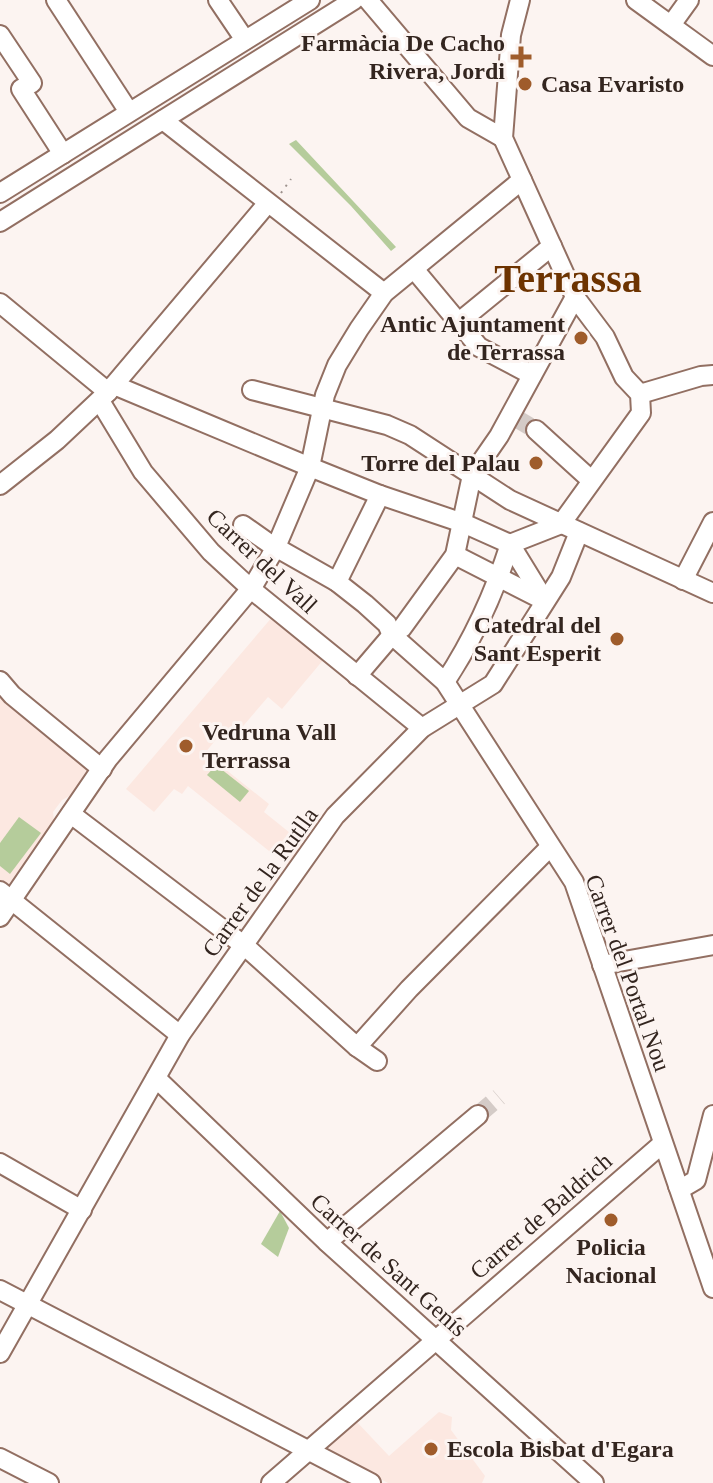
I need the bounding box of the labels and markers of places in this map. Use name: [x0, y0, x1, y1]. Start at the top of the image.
place label: Farmàcia De Cacho Rivera, Jordi: [301, 30, 505, 84]
marker: Farmàcia De Cacho Rivera, Jordi: [512, 48, 530, 66]
place label: Casa Evaristo: [541, 71, 684, 97]
marker: Casa Evaristo: [516, 75, 534, 93]
place label: Antic Ajuntament de Terrassa: [380, 311, 565, 365]
marker: Antic Ajuntament de Terrassa: [572, 329, 590, 347]
place label: Torre del Palau: [361, 450, 520, 476]
marker: Torre del Palau: [527, 454, 545, 472]
place label: Catedral del Sant Esperit: [474, 612, 601, 666]
marker: Catedral del Sant Esperit: [608, 630, 626, 648]
place label: Vedruna Vall Terrassa: [202, 719, 337, 773]
marker: Vedruna Vall Terrassa: [177, 737, 195, 755]
marker: Policia Nacional: [602, 1211, 620, 1229]
place label: Policia Nacional: [566, 1234, 657, 1288]
place label: Escola Bisbat d'Egara: [447, 1436, 674, 1462]
marker: Escola Bisbat d'Egara: [422, 1440, 440, 1458]

